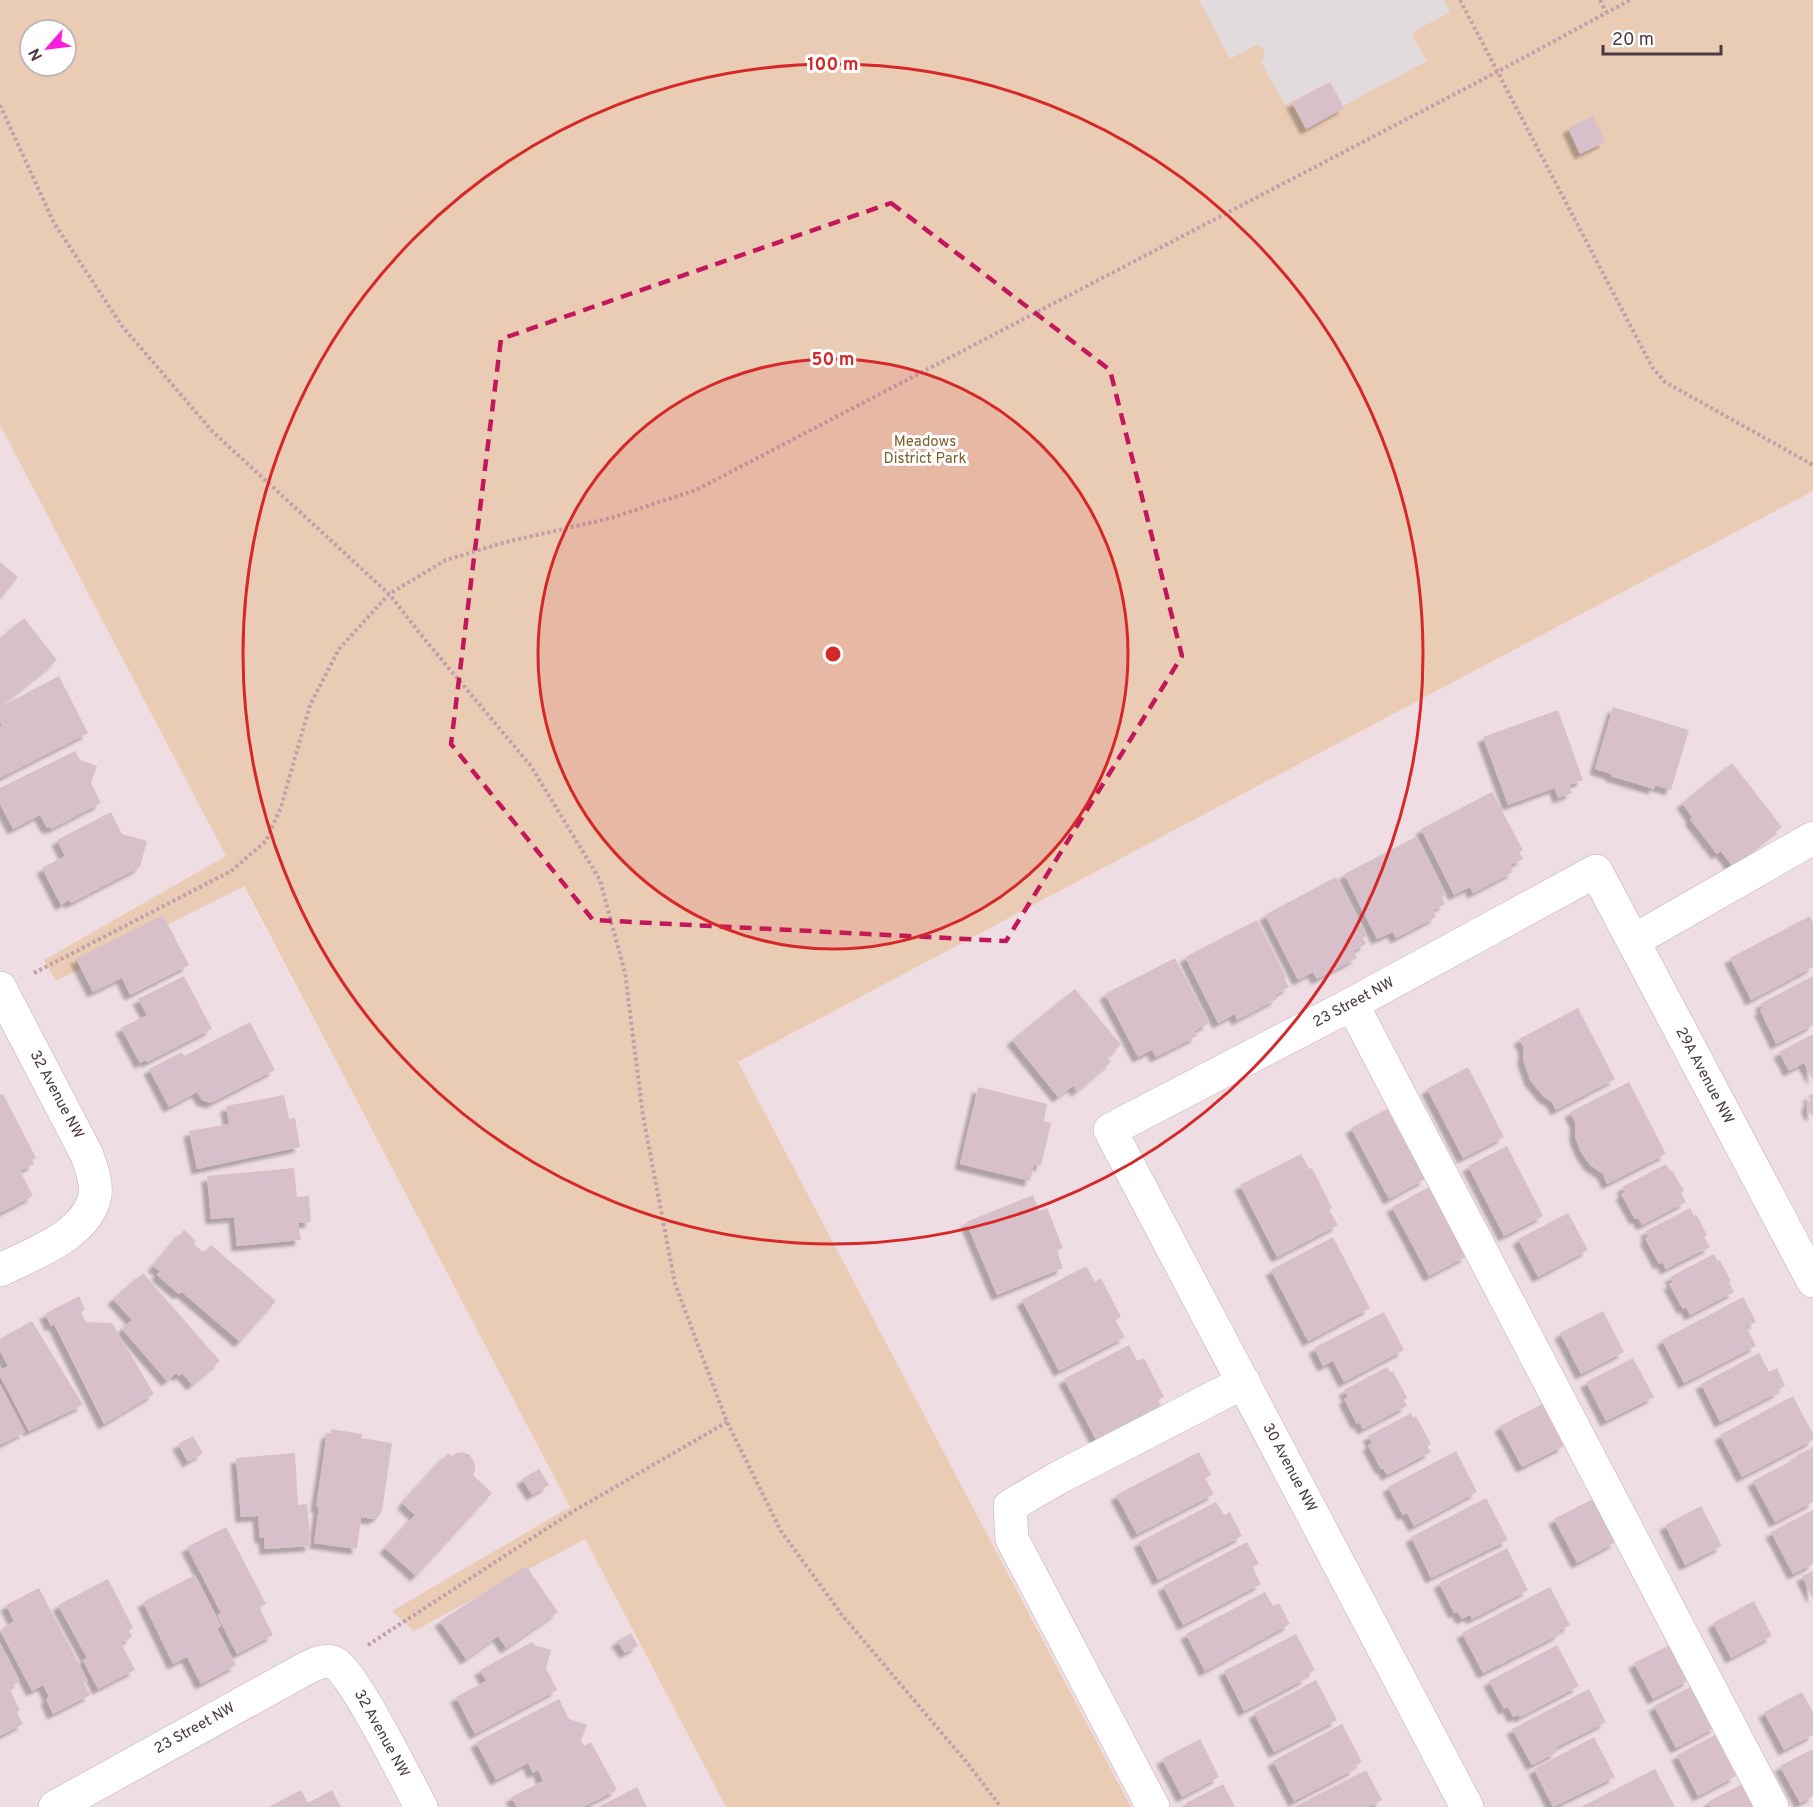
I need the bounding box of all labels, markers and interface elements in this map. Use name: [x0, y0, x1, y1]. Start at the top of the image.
north arrow: [18, 18, 78, 78]
scale bar: [1603, 18, 1722, 56]
text: 20 m: [1612, 29, 1654, 52]
text: N: [25, 44, 48, 64]
text: 100 m: [807, 54, 859, 77]
text: 50 m: [811, 349, 855, 372]
park label: Meadows District Park: [883, 433, 967, 469]
centre of rings: [823, 644, 843, 664]
street label: 23 Street NW: [1310, 974, 1398, 1032]
street label: 29A Avenue NW: [1671, 1024, 1737, 1128]
street label: 32 Avenue NW: [25, 1047, 87, 1143]
street label: 30 Avenue NW: [1258, 1420, 1320, 1516]
street label: 32 Avenue NW: [349, 1687, 413, 1781]
street label: 23 Street NW: [151, 1699, 239, 1759]

